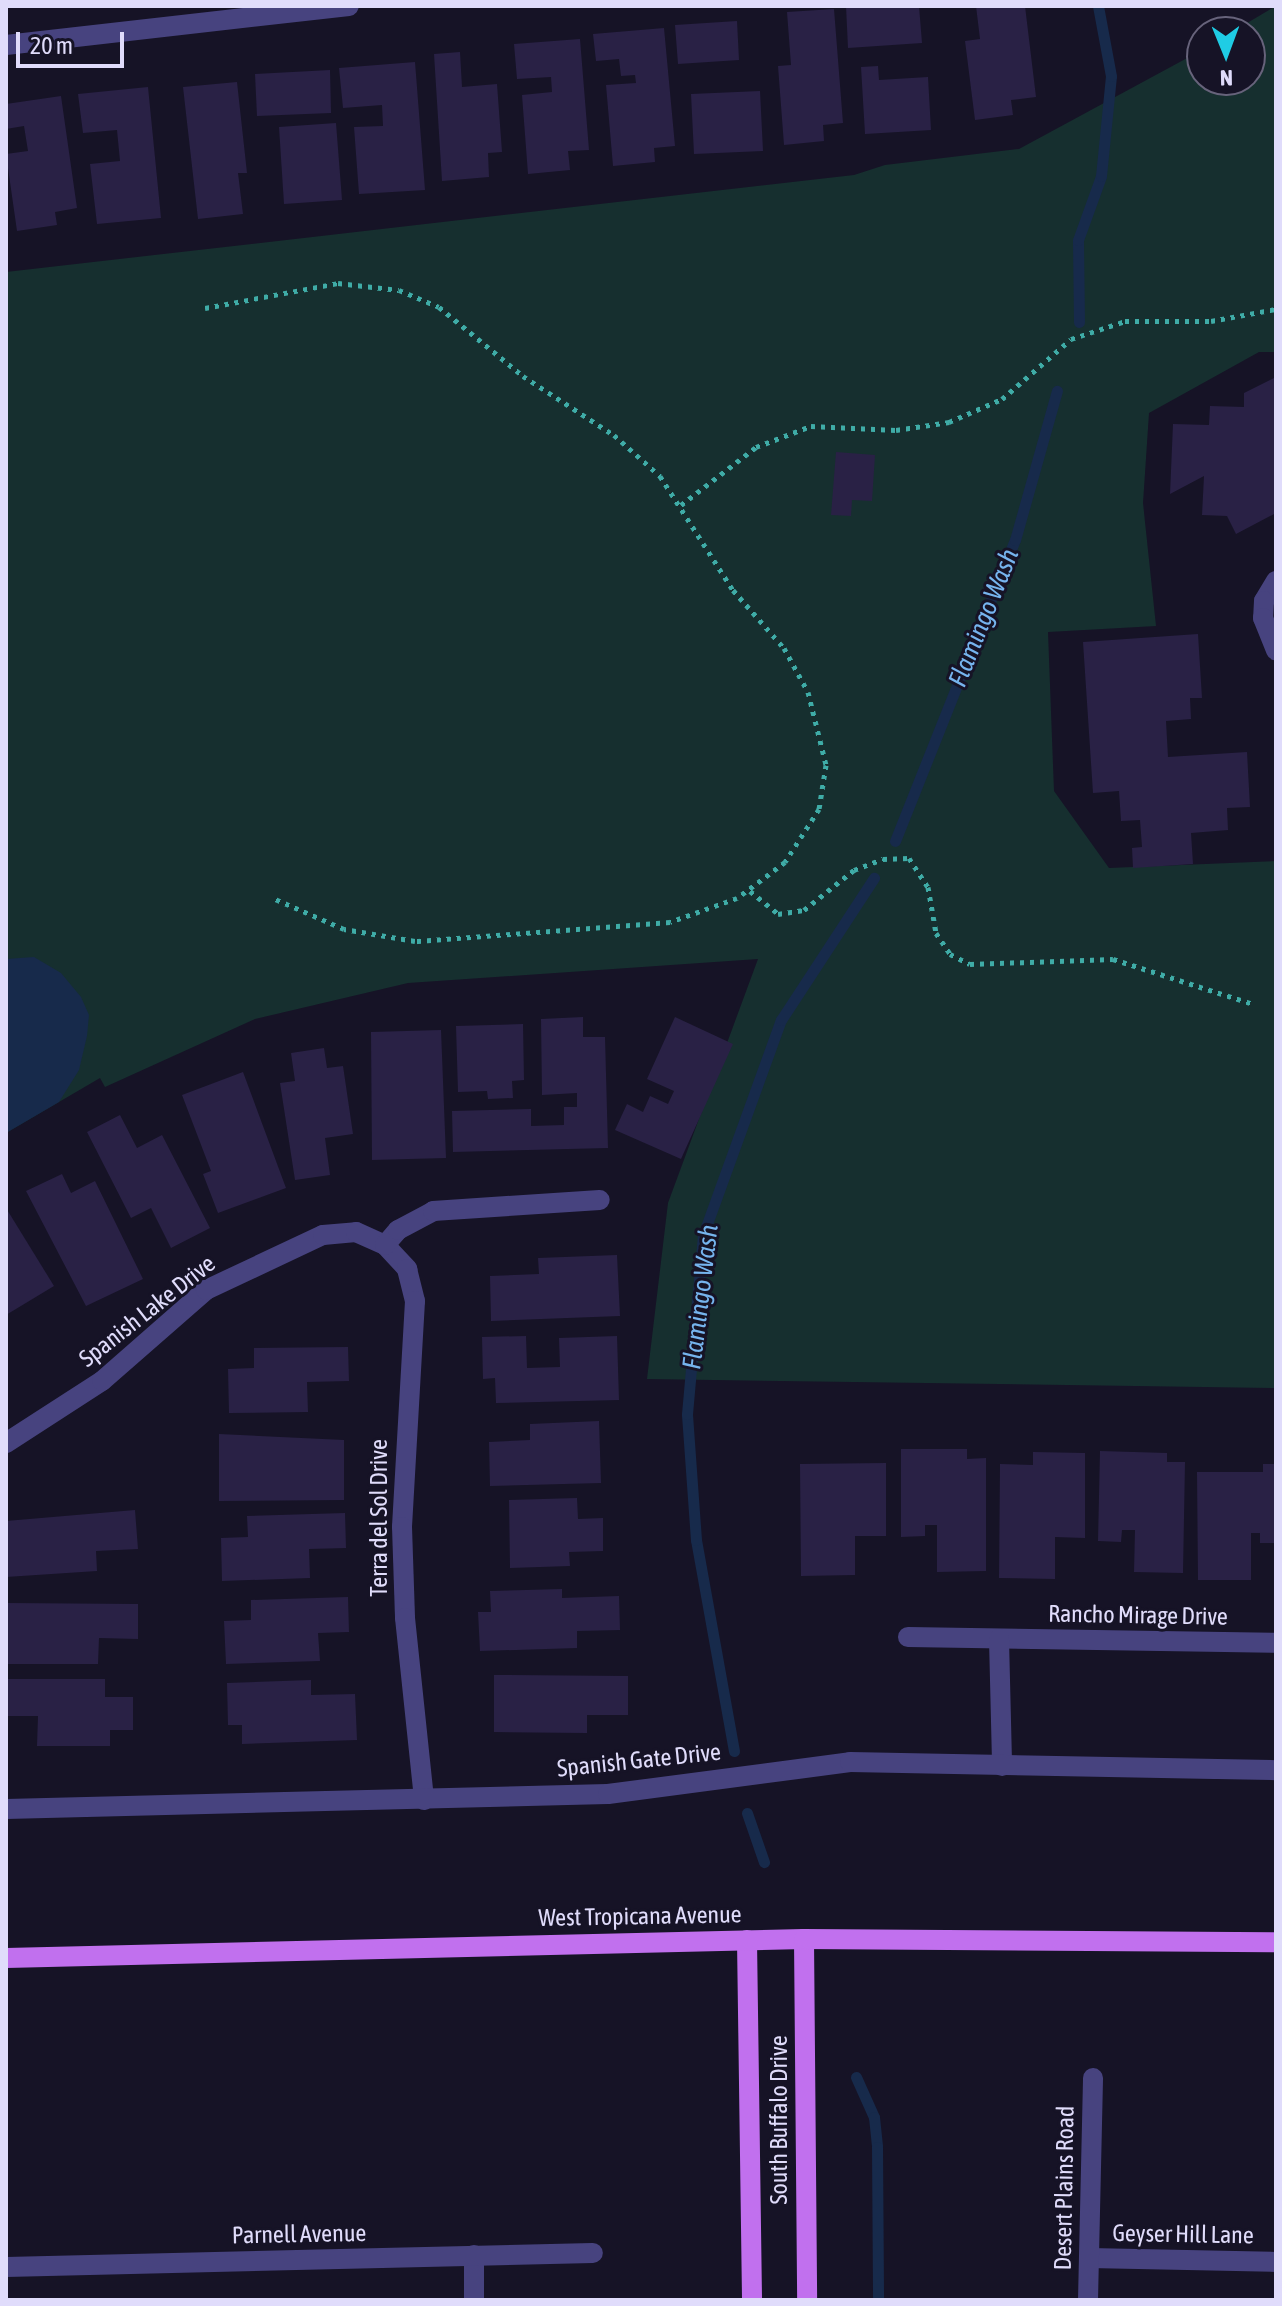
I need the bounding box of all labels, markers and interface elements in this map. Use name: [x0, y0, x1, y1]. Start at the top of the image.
scale bar: [20, 16, 128, 66]
north arrow: [1186, 16, 1266, 96]
text: 20 m: [30, 32, 73, 59]
text: N: [1220, 65, 1233, 91]
water label: Flamingo Wash: [942, 545, 1026, 691]
water label: Flamingo Wash: [677, 1223, 725, 1371]
street label: Spanish Lake Drive: [73, 1249, 221, 1373]
street label: Terra del Sol Drive: [365, 1439, 393, 1597]
street label: Rancho Mirage Drive: [1048, 1599, 1228, 1631]
street label: Spanish Gate Drive: [556, 1737, 722, 1783]
street label: West Tropicana Avenue: [538, 1900, 742, 1932]
street label: South Buffalo Drive: [765, 2035, 793, 2205]
street label: Desert Plains Road: [1048, 2105, 1080, 2271]
street label: Parnell Avenue: [232, 2218, 366, 2250]
street label: Geyser Hill Lane: [1112, 2218, 1254, 2250]

